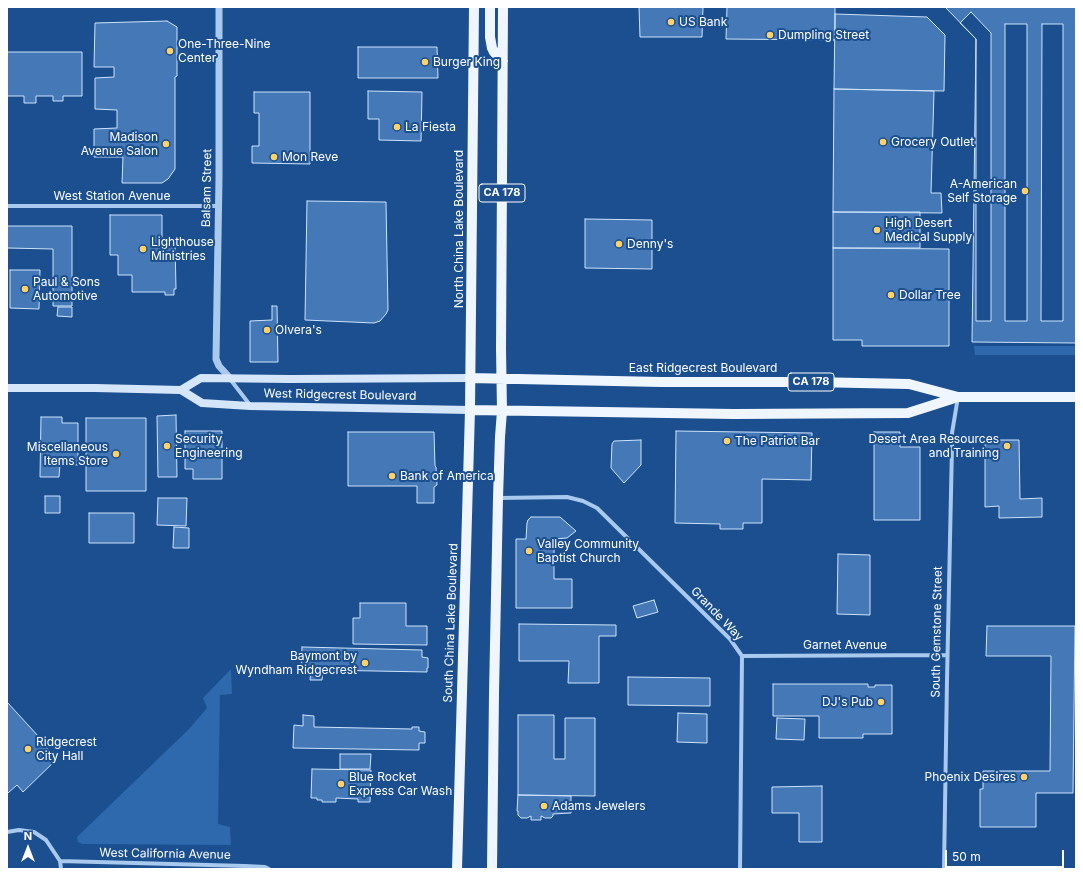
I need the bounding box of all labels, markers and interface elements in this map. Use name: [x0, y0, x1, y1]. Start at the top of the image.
place label: US Bank: [679, 15, 727, 29]
marker: US Bank: [666, 17, 676, 27]
place label: Dumpling Street: [778, 28, 869, 42]
marker: Dumpling Street: [765, 30, 775, 40]
place label: One-Three-Nine Center: [178, 37, 271, 65]
marker: One-Three-Nine Center: [165, 46, 175, 56]
place label: Burger King: [433, 55, 500, 69]
marker: Burger King: [420, 57, 430, 67]
place label: La Fiesta: [405, 120, 456, 134]
marker: La Fiesta: [392, 122, 402, 132]
place label: Madison Avenue Salon: [81, 130, 158, 158]
place label: Grocery Outlet: [891, 135, 974, 149]
marker: Grocery Outlet: [878, 137, 888, 147]
marker: Madison Avenue Salon: [161, 139, 171, 149]
street label: Balsam Street: [199, 149, 215, 227]
place label: Mon Reve: [282, 150, 338, 164]
street label: North China Lake Boulevard: [452, 150, 466, 308]
marker: Mon Reve: [269, 152, 279, 162]
place label: A-American Self Storage: [947, 177, 1017, 205]
road number: CA 178: [479, 184, 525, 202]
marker: A-American Self Storage: [1020, 186, 1030, 196]
street label: West Station Avenue: [54, 189, 170, 203]
place label: High Desert Medical Supply: [885, 216, 972, 244]
marker: High Desert Medical Supply: [872, 225, 882, 235]
place label: Lighthouse Ministries: [151, 235, 214, 263]
place label: Denny's: [627, 237, 673, 251]
marker: Denny's: [614, 239, 624, 249]
marker: Lighthouse Ministries: [138, 244, 148, 254]
place label: Paul & Sons Automotive: [33, 275, 100, 303]
marker: Paul & Sons Automotive: [20, 284, 30, 294]
place label: Dollar Tree: [899, 288, 961, 302]
marker: Dollar Tree: [886, 290, 896, 300]
place label: Olvera's: [275, 323, 322, 337]
marker: Olvera's: [262, 325, 272, 335]
street label: East Ridgecrest Boulevard: [629, 361, 777, 375]
road number: CA 178: [788, 373, 834, 391]
street label: West Ridgecrest Boulevard: [263, 386, 417, 404]
place label: Security Engineering: [175, 432, 243, 460]
place label: Desert Area Resources and Training: [869, 432, 999, 460]
place label: The Patriot Bar: [735, 434, 820, 448]
marker: The Patriot Bar: [722, 436, 732, 446]
place label: Miscellaneous Items Store: [27, 440, 108, 468]
marker: Security Engineering: [162, 441, 172, 451]
marker: Desert Area Resources and Training: [1002, 441, 1012, 451]
marker: Miscellaneous Items Store: [111, 449, 121, 459]
place label: Bank of America: [400, 469, 494, 483]
marker: Bank of America: [387, 471, 397, 481]
place label: Valley Community Baptist Church: [537, 537, 639, 565]
street label: South China Lake Boulevard: [441, 543, 461, 703]
marker: Valley Community Baptist Church: [524, 546, 534, 556]
street label: South Gemstone Street: [929, 566, 945, 698]
street label: Grande Way: [688, 584, 746, 644]
street label: Garnet Avenue: [803, 638, 887, 652]
place label: Baymont by Wyndham Ridgecrest: [236, 649, 357, 677]
marker: Baymont by Wyndham Ridgecrest: [360, 658, 370, 668]
place label: DJ's Pub: [822, 695, 873, 709]
marker: DJ's Pub: [876, 697, 886, 707]
place label: Ridgecrest City Hall: [36, 735, 97, 763]
marker: Ridgecrest City Hall: [23, 744, 33, 754]
place label: Blue Rocket Express Car Wash: [349, 770, 452, 798]
place label: Phoenix Desires: [925, 770, 1016, 784]
marker: Phoenix Desires: [1019, 772, 1029, 782]
marker: Blue Rocket Express Car Wash: [336, 779, 346, 789]
place label: Adams Jewelers: [552, 799, 646, 813]
marker: Adams Jewelers: [539, 801, 549, 811]
north arrow: [8, 828, 48, 868]
text: N: [24, 829, 32, 843]
scale bar: [947, 842, 1066, 868]
street label: West California Avenue: [99, 846, 231, 862]
text: 50 m: [952, 849, 981, 864]

